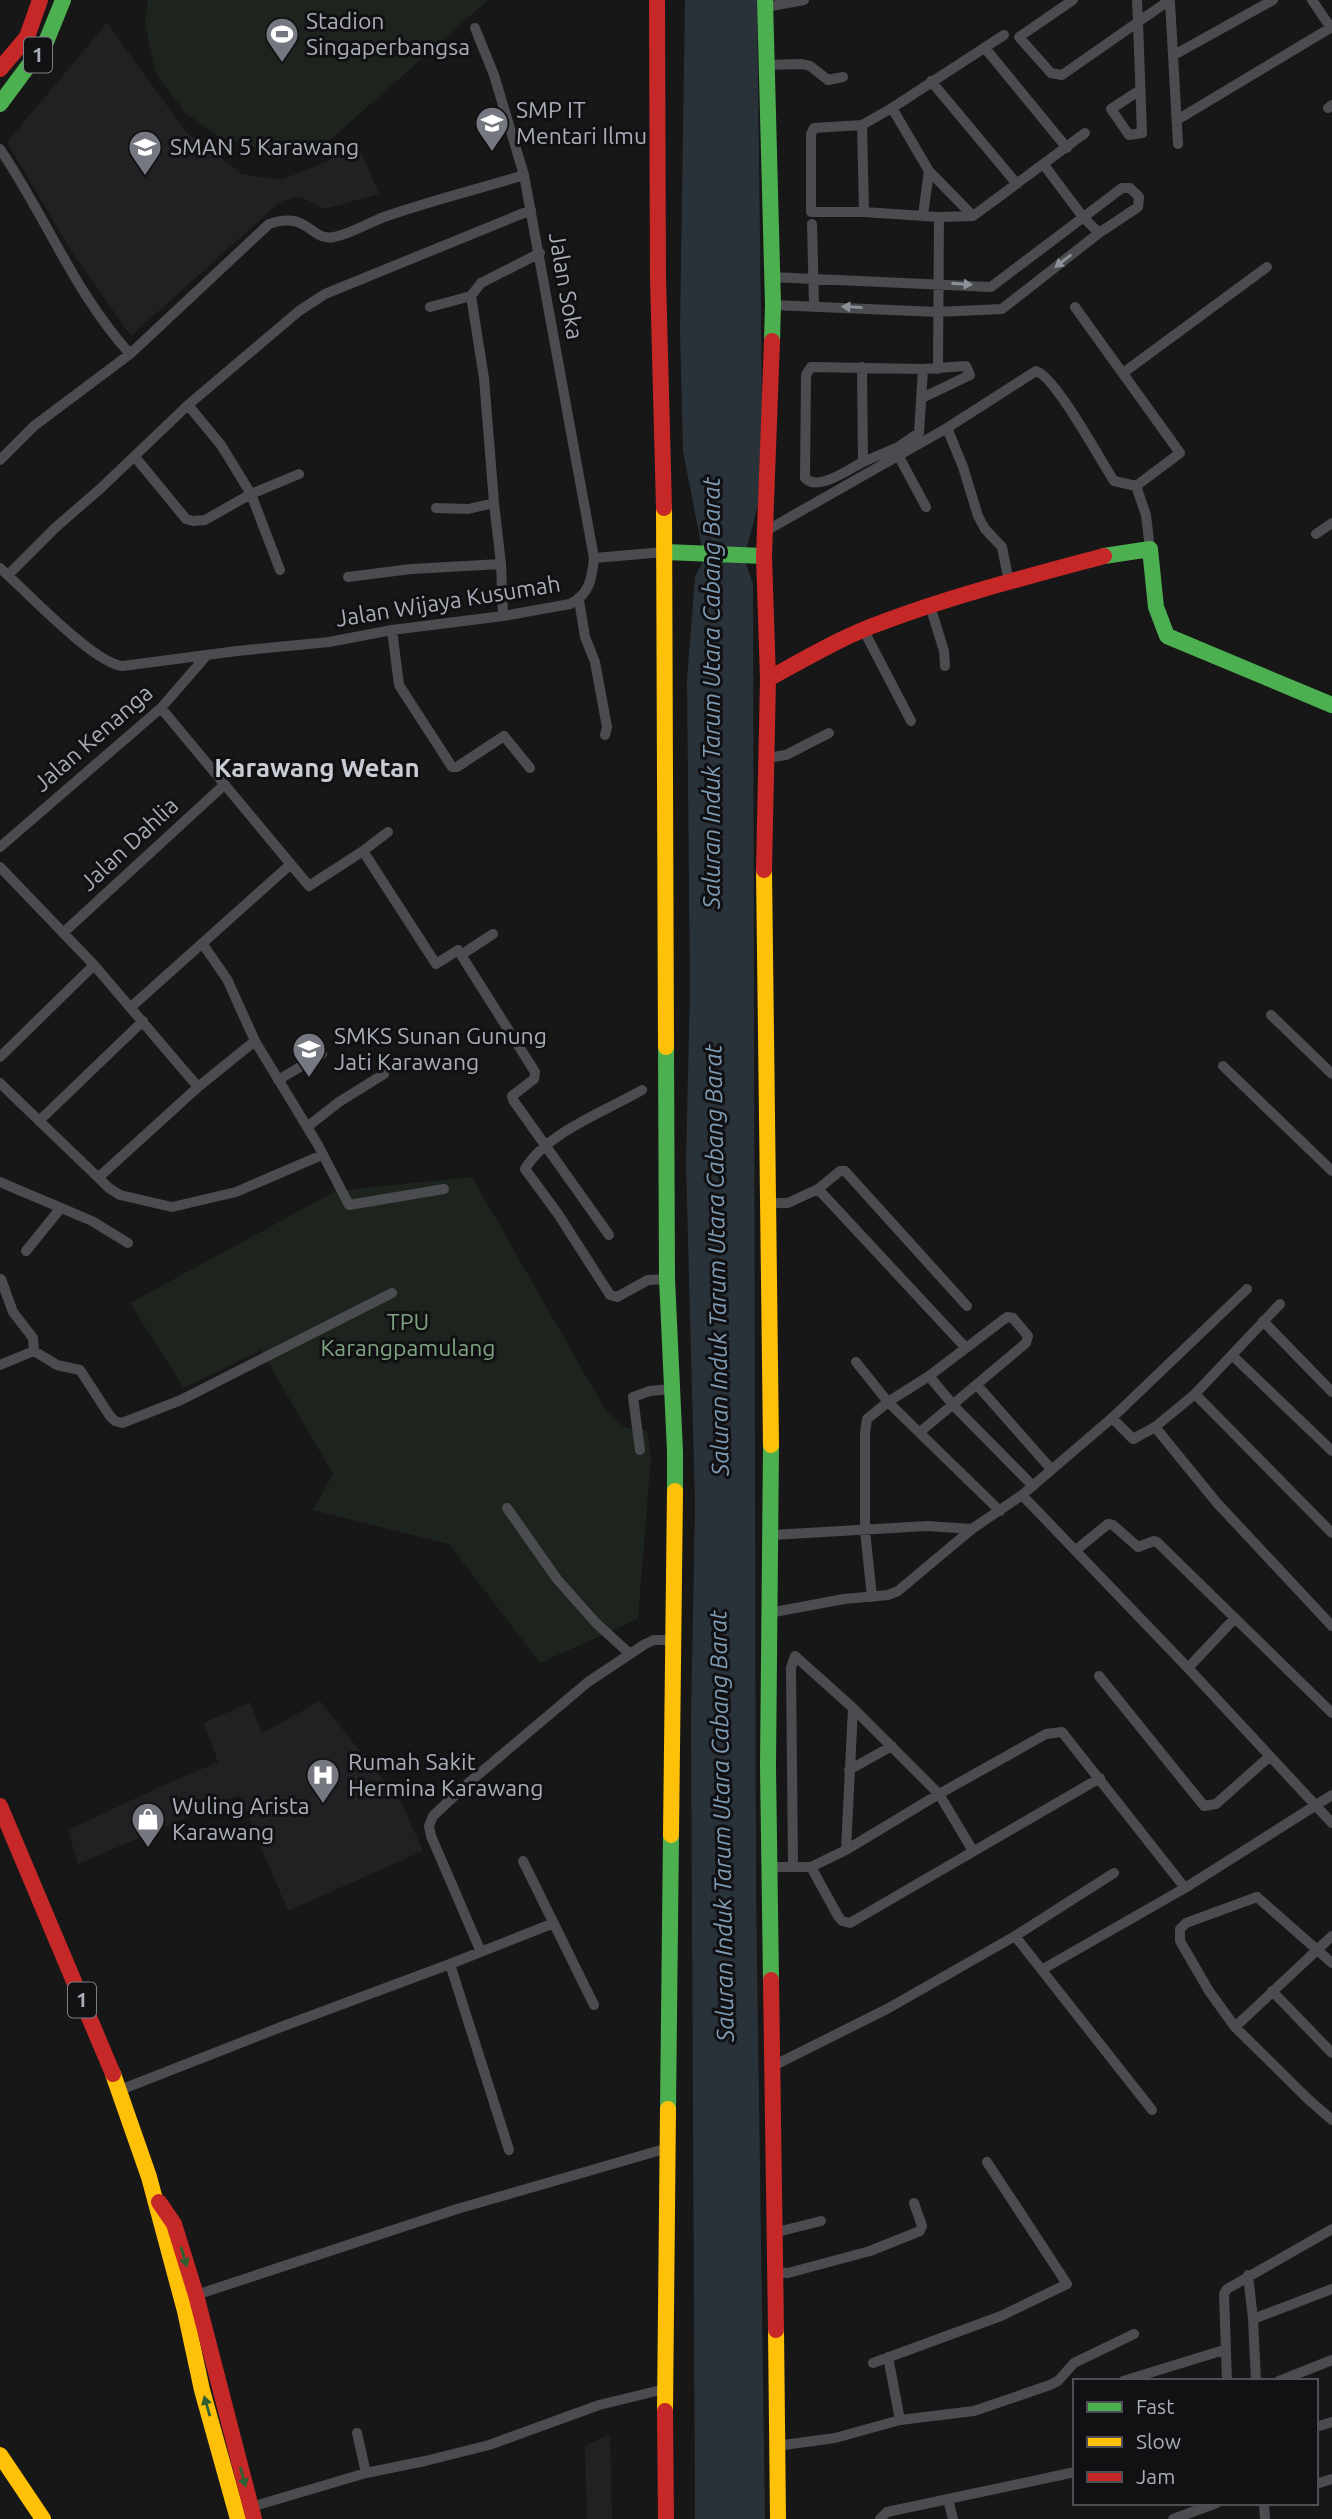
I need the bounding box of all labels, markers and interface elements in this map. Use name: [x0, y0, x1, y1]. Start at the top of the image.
place label: Stadion Singaperbangsa: [306, 8, 470, 59]
sports icon: Stadion Singaperbangsa: [263, 15, 301, 64]
road number: 1: [24, 38, 52, 72]
place label: SMP IT Mentari Ilmu: [516, 97, 647, 148]
school or university icon: SMP IT Mentari Ilmu: [473, 104, 511, 153]
school or university icon: SMAN 5 Karawang: [126, 128, 164, 177]
place label: SMAN 5 Karawang: [170, 134, 359, 159]
street label: Jalan Soka: [545, 230, 588, 341]
one-way arrow: [1054, 254, 1072, 268]
one-way arrow: [951, 279, 973, 290]
one-way arrow: [841, 302, 863, 313]
water label: Saluran Induk Tarum Utara Cabang Barat: [698, 477, 725, 910]
street label: Jalan Wijaya Kusumah: [334, 570, 562, 631]
street label: Jalan Kenanga: [28, 679, 157, 796]
district label: Karawang Wetan: [214, 753, 420, 782]
street label: Jalan Dahlia: [75, 792, 183, 895]
place label: SMKS Sunan Gunung Jati Karawang: [334, 1023, 547, 1074]
school or university icon: SMKS Sunan Gunung Jati Karawang: [290, 1030, 328, 1079]
water label: Saluran Induk Tarum Utara Cabang Barat: [699, 1043, 734, 1477]
park label: TPU Karangpamulang: [320, 1309, 496, 1360]
water label: Saluran Induk Tarum Utara Cabang Barat: [704, 1609, 739, 2043]
place label: Rumah Sakit Hermina Karawang: [348, 1749, 543, 1800]
hospital icon: Rumah Sakit Hermina Karawang: [304, 1756, 342, 1805]
place label: Wuling Arista Karawang: [172, 1793, 309, 1844]
shop icon: Wuling Arista Karawang: [129, 1800, 167, 1849]
road number: 1: [68, 1982, 96, 2018]
one-way arrow: [180, 2247, 190, 2268]
legend: [1073, 2379, 1318, 2505]
text: Fast: [1136, 2394, 1174, 2418]
one-way arrow: [201, 2395, 212, 2417]
text: Slow: [1136, 2429, 1181, 2453]
text: Jam: [1136, 2464, 1175, 2488]
one-way arrow: [238, 2466, 249, 2488]

